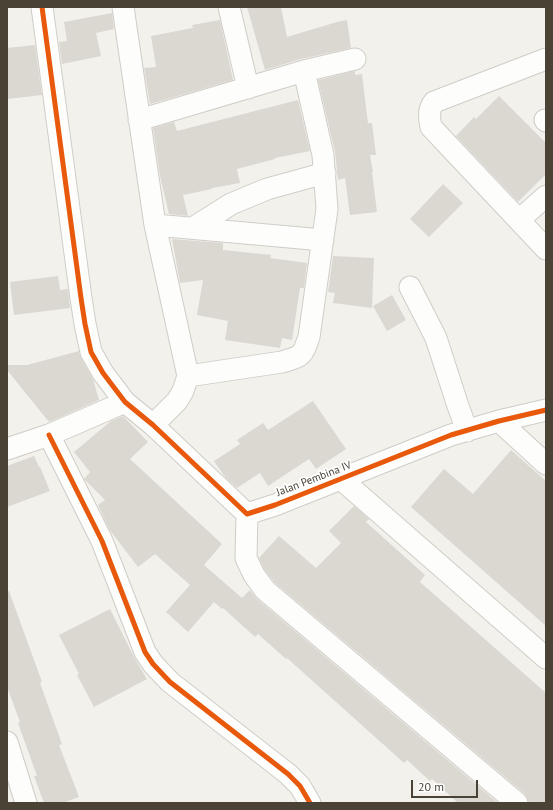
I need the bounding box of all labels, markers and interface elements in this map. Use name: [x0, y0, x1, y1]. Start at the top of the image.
street label: Jalan Pembina IV: [275, 459, 353, 499]
scale bar: [413, 772, 480, 798]
text: 20 m: [418, 779, 444, 794]

